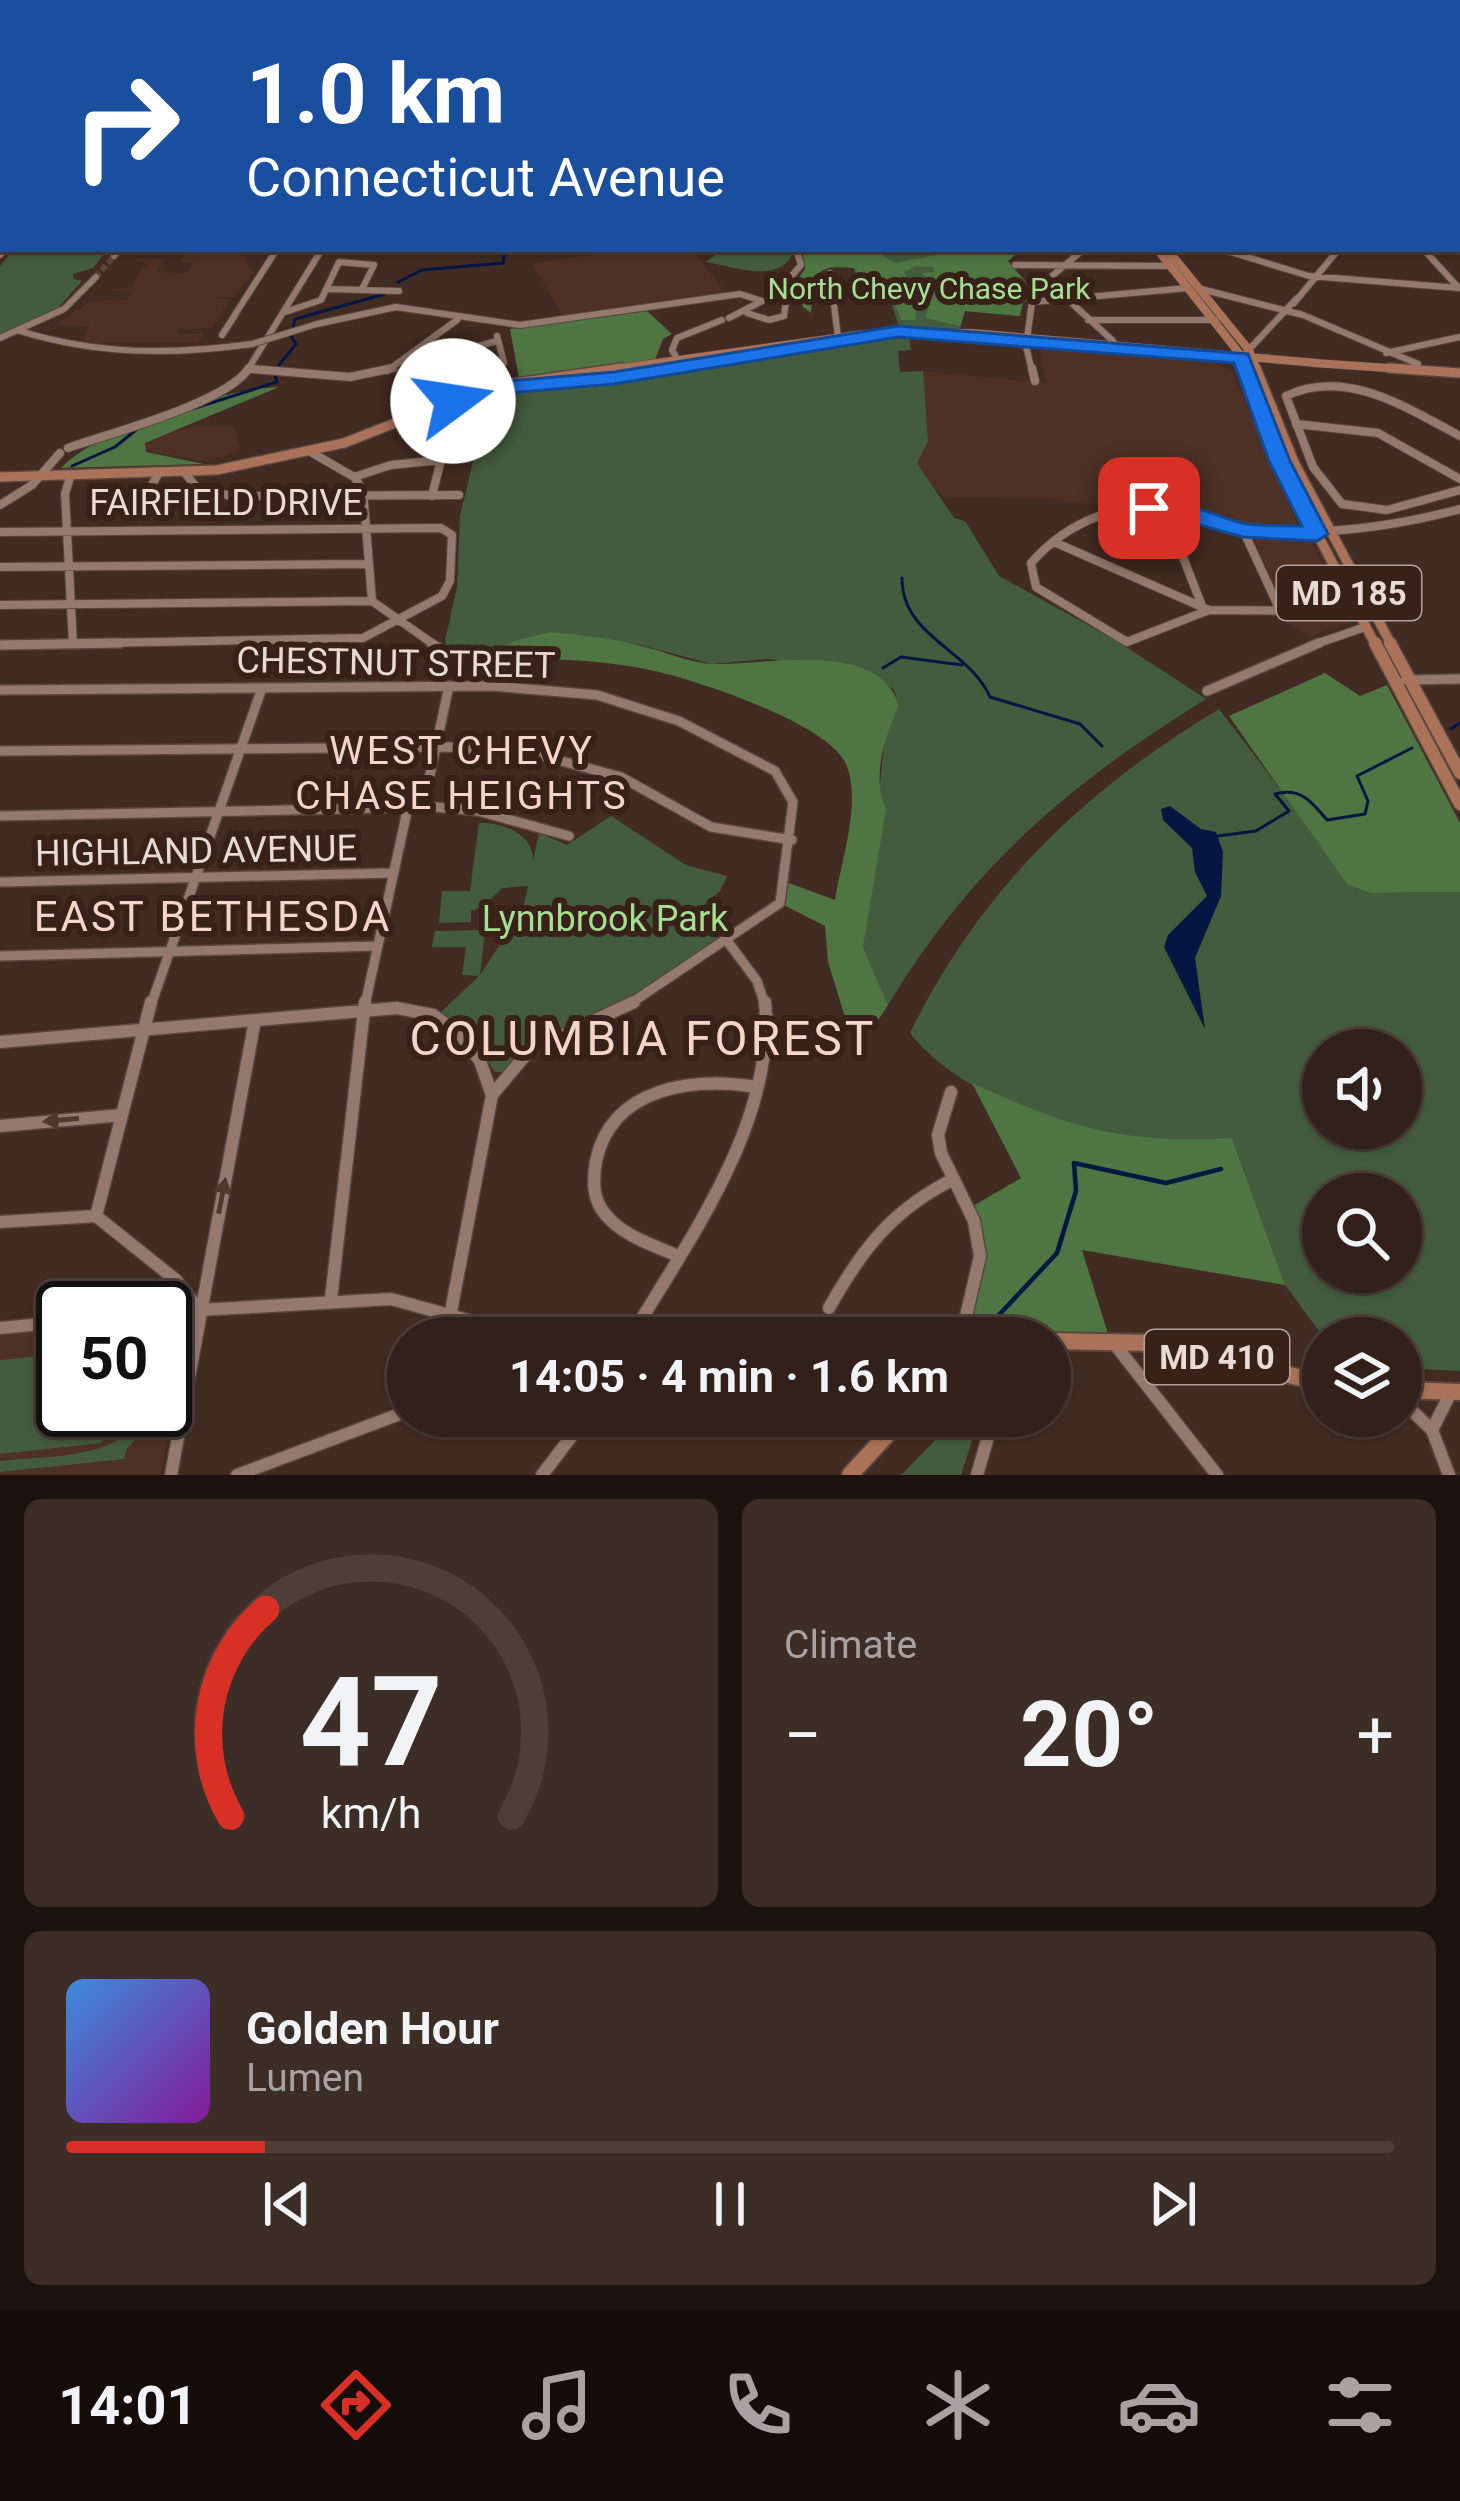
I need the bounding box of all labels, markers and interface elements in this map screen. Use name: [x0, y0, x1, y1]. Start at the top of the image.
text: 1.0 km: [246, 45, 505, 144]
icon: right: [48, 48, 204, 204]
text: Connecticut Avenue: [246, 146, 725, 209]
park label: North Chevy Chase Park: [768, 271, 1091, 306]
position arrow: [390, 338, 516, 464]
pin: [1098, 457, 1200, 559]
icon: arrive: [1116, 475, 1182, 541]
street label: FAIRFIELD DRIVE: [89, 482, 363, 524]
road number: MD 185: [1277, 566, 1421, 620]
street label: CHESTNUT STREET: [236, 639, 556, 687]
district label: WEST CHEVY CHASE HEIGHTS: [295, 728, 629, 819]
street label: HIGHLAND AVENUE: [35, 827, 357, 875]
district label: EAST BETHESDA: [34, 892, 392, 941]
park label: Lynnbrook Park: [482, 898, 729, 940]
district label: COLUMBIA FOREST: [409, 1010, 877, 1067]
map controls: [1302, 1029, 1422, 1437]
button: sound: [1302, 1029, 1422, 1149]
one-way arrow: [42, 1111, 79, 1130]
button: search: [1302, 1173, 1422, 1293]
one-way arrow: [213, 1176, 232, 1214]
speed limit sign: 50: [36, 1281, 192, 1437]
button: layers: [1302, 1317, 1422, 1437]
road number: MD 410: [1145, 1330, 1289, 1384]
text: 14:05 · 4 min · 1.6 km: [509, 1350, 949, 1403]
text: Climate: [784, 1622, 917, 1668]
text: 47: [299, 1649, 443, 1795]
text: 20°: [1020, 1683, 1158, 1788]
text: −: [784, 1697, 822, 1774]
text: +: [1357, 1697, 1394, 1774]
text: km/h: [321, 1788, 421, 1838]
text: Golden Hour: [246, 2002, 499, 2055]
text: Lumen: [246, 2055, 364, 2101]
icon: previous: [254, 2171, 320, 2237]
icon: pause: [697, 2171, 763, 2237]
icon: next: [1140, 2171, 1206, 2237]
icon: directions: [314, 2363, 398, 2447]
icon: music: [515, 2363, 599, 2447]
icon: phone: [716, 2363, 800, 2447]
icon: climate: [916, 2363, 1000, 2447]
icon: car: [1117, 2363, 1201, 2447]
icon: filters: [1318, 2363, 1402, 2447]
text: 14:01: [58, 2374, 197, 2437]

